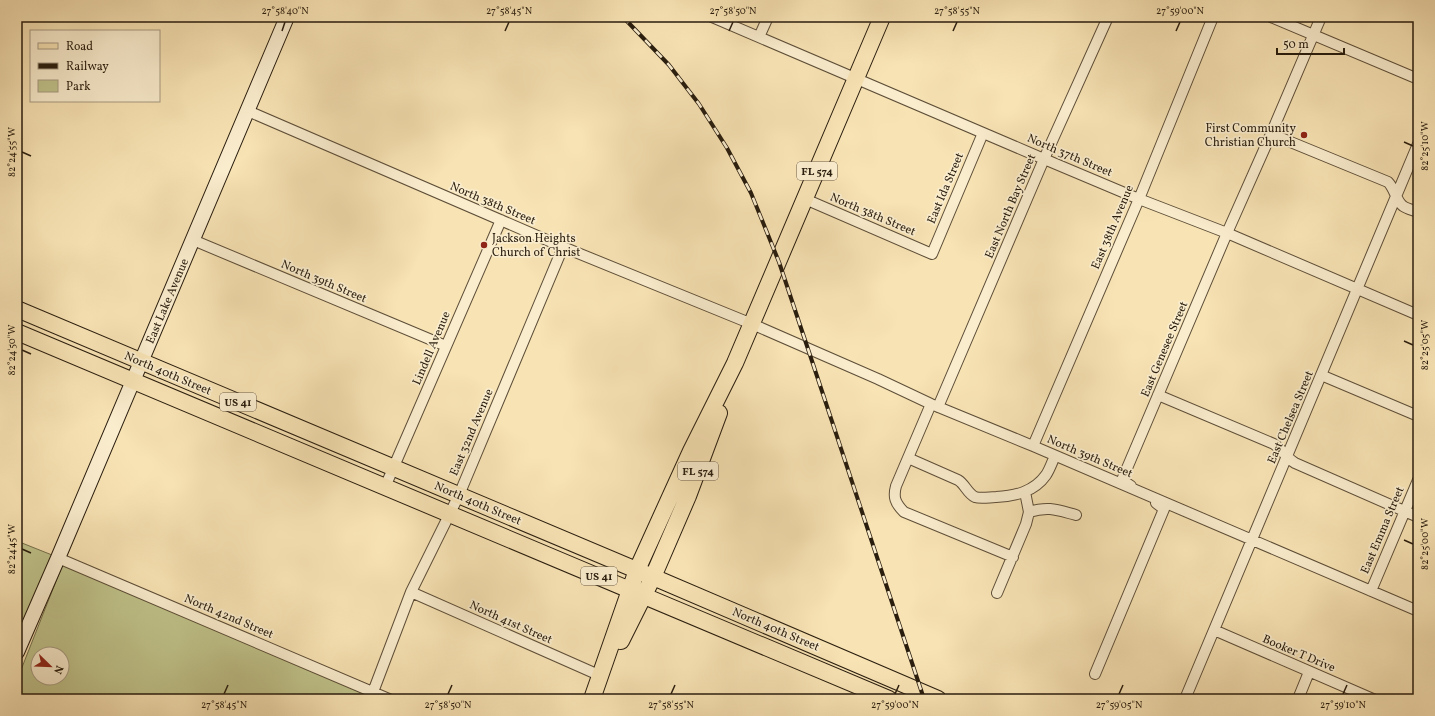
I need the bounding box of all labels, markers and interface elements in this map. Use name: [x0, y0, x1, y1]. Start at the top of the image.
text: 27°58'40"N: [261, 4, 309, 18]
text: 27°58'45"N: [486, 4, 533, 18]
text: 27°58'50"N: [710, 4, 757, 18]
text: 27°58'55"N: [934, 4, 981, 18]
text: 27°59'00"N: [1156, 4, 1205, 18]
legend: [30, 30, 160, 102]
scale bar: [1277, 30, 1344, 56]
text: 50 m: [1283, 37, 1309, 53]
text: Road: [66, 39, 93, 55]
text: Railway: [66, 59, 109, 75]
text: Park: [66, 79, 91, 95]
place label: First Community Christian Church: [1205, 121, 1297, 151]
text: 82°25'10"W: [1418, 121, 1432, 171]
text: 82°24'55"W: [5, 127, 19, 177]
marker: First Community Christian Church: [1299, 130, 1309, 140]
street label: North 37th Street: [1024, 131, 1115, 181]
street label: East Ida Street: [924, 150, 968, 226]
street label: East North Bay Street: [982, 152, 1040, 261]
road number: FL 574: [797, 162, 837, 180]
street label: North 38th Street: [447, 179, 538, 229]
street label: East 38th Avenue: [1088, 182, 1138, 272]
street label: North 38th Street: [827, 190, 918, 240]
place label: Jackson Heights Church of Christ: [492, 231, 580, 261]
marker: Jackson Heights Church of Christ: [479, 240, 489, 250]
street label: East Lake Avenue: [143, 256, 193, 347]
street label: North 39th Street: [278, 257, 369, 307]
street label: East Genesee Street: [1138, 299, 1192, 400]
street label: Lindell Avenue: [409, 309, 455, 388]
text: 82°25'05"W: [1418, 320, 1432, 370]
text: 82°24'50"W: [5, 325, 19, 376]
street label: North 40th Street: [121, 348, 214, 400]
street label: East Chelsea Street: [1264, 368, 1318, 466]
street label: East 32nd Avenue: [446, 386, 498, 478]
road number: US 41: [220, 393, 256, 411]
street label: North 39th Street: [1044, 432, 1135, 482]
road number: FL 574: [678, 462, 718, 480]
street label: North 40th Street: [431, 478, 524, 530]
street label: East Emma Street: [1357, 484, 1408, 576]
text: 82°25'00"W: [1418, 518, 1432, 570]
text: 82°24'45"W: [5, 524, 19, 574]
road number: US 41: [581, 567, 617, 585]
street label: North 42nd Street: [182, 591, 276, 643]
street label: North 41st Street: [467, 597, 555, 648]
street label: North 40th Street: [729, 604, 822, 656]
street label: Booker T Drive: [1260, 631, 1338, 677]
north arrow: [30, 646, 70, 686]
text: N: [49, 663, 66, 676]
text: 27°58'45"N: [201, 698, 248, 712]
text: 27°58'50"N: [425, 698, 472, 712]
text: 27°58'55"N: [648, 698, 695, 712]
text: 27°59'00"N: [871, 698, 920, 712]
text: 27°59'05"N: [1096, 698, 1143, 712]
text: 27°59'10"N: [1320, 698, 1366, 712]

